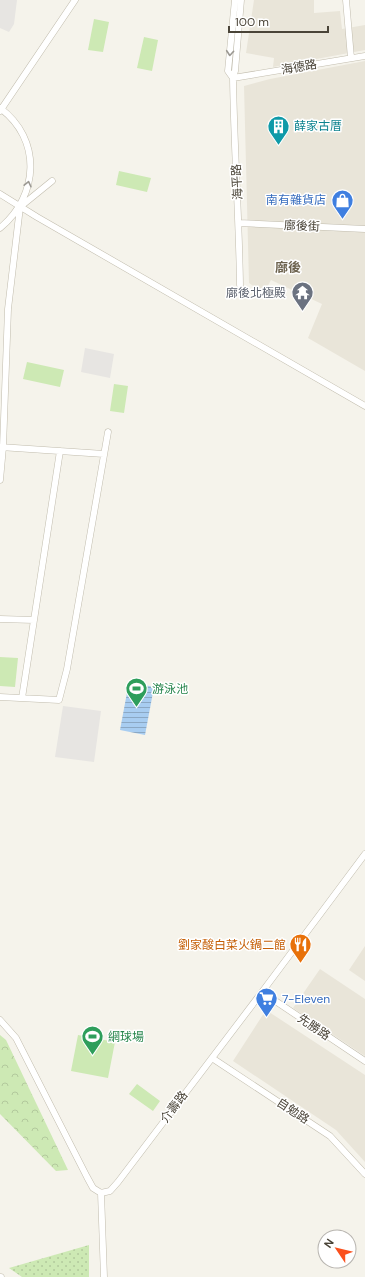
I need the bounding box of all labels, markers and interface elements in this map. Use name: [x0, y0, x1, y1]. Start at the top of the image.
scale bar: [229, 8, 328, 34]
text: 100 m: [235, 14, 269, 30]
one-way arrow: [225, 50, 234, 56]
street label: 海德路: [280, 56, 318, 78]
building icon: 薛家古厝: [266, 113, 292, 146]
place label: 薛家古厝: [294, 118, 342, 134]
street label: 海平路: [228, 164, 246, 200]
one-way arrow: [24, 181, 32, 188]
shop icon: 南有雜貨店: [329, 187, 355, 220]
place label: 南有雜貨店: [266, 192, 326, 208]
street label: 廍後街: [284, 217, 320, 235]
district label: 廍後: [275, 259, 301, 276]
temple icon: 廍後北極殿: [289, 280, 315, 313]
place label: 廍後北極殿: [226, 285, 286, 301]
sports icon: 游泳池: [124, 676, 150, 709]
place label: 游泳池: [152, 681, 188, 697]
restaurant icon: 劉家酸白菜火鍋二館: [288, 932, 314, 965]
place label: 劉家酸白菜火鍋二館: [178, 937, 286, 953]
supermarket icon: 7-Eleven: [253, 986, 279, 1019]
place label: 7-Eleven: [282, 991, 330, 1007]
street label: 先勝路: [295, 1010, 333, 1044]
sports icon: 網球場: [80, 1024, 106, 1057]
place label: 網球場: [108, 1029, 144, 1045]
street label: 介壽路: [157, 1088, 191, 1126]
street label: 自勉路: [274, 1094, 312, 1128]
north arrow: [317, 1229, 357, 1269]
text: N: [321, 1236, 337, 1251]

